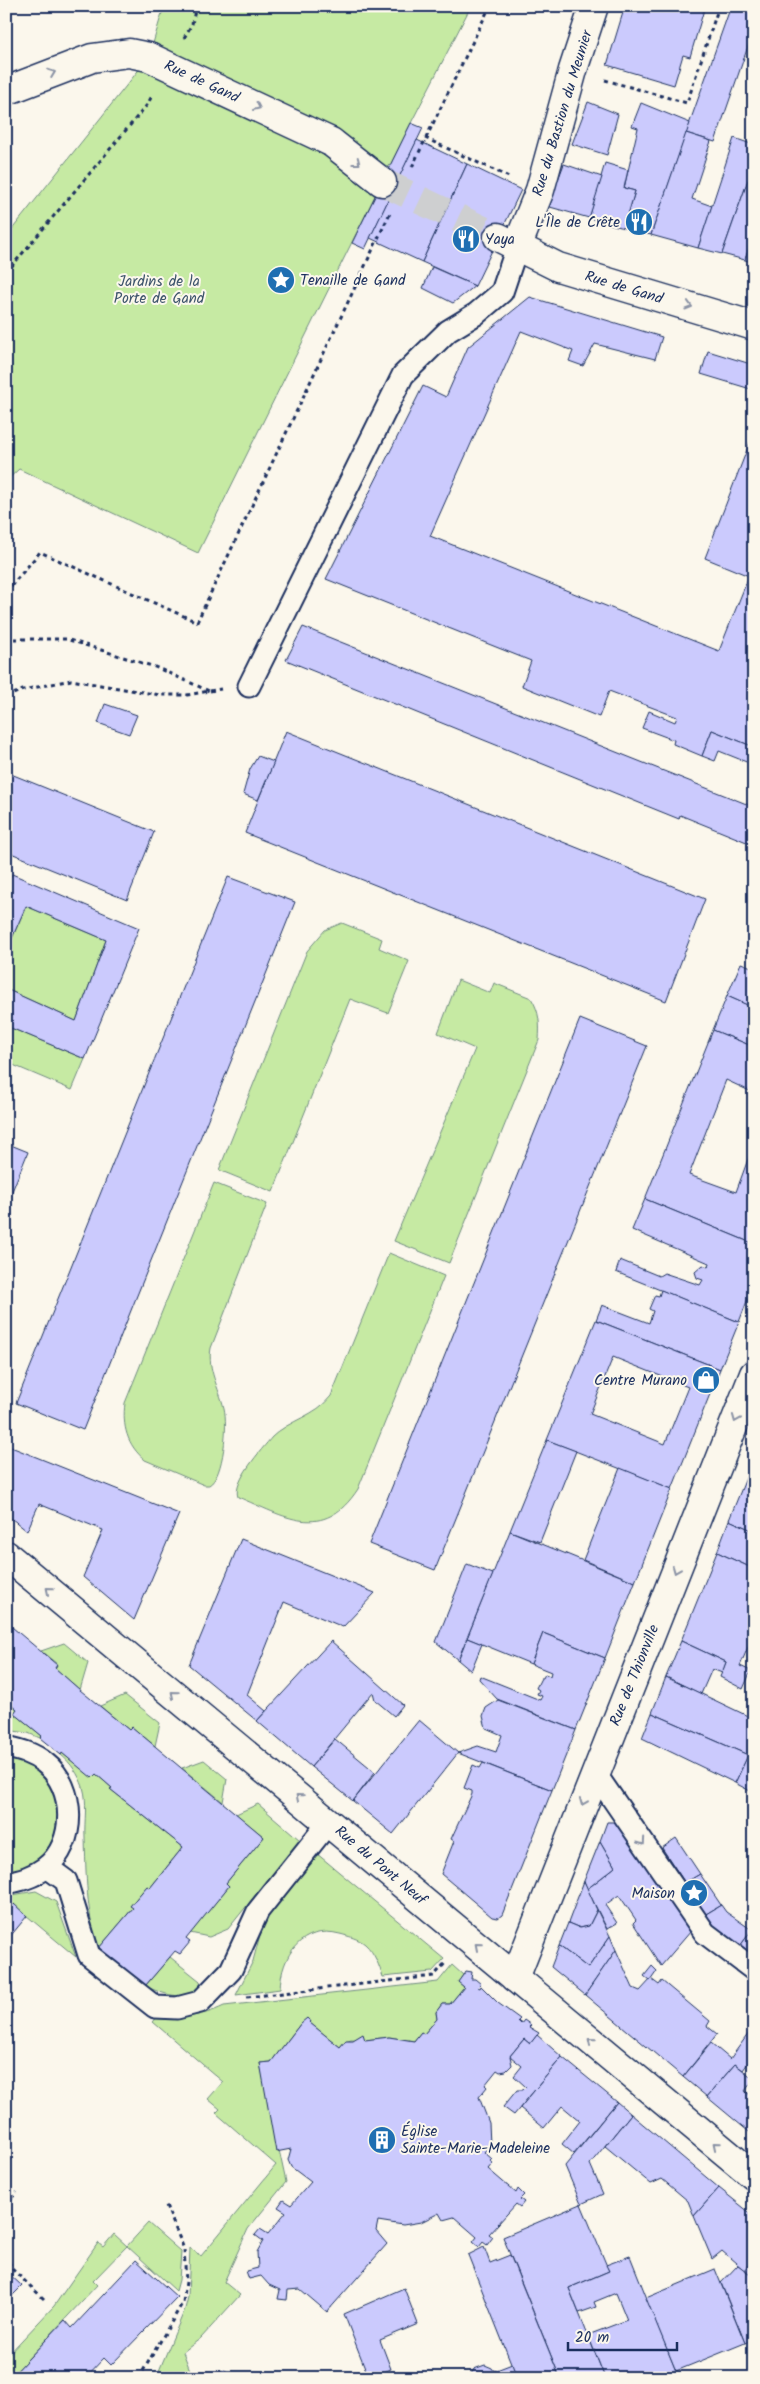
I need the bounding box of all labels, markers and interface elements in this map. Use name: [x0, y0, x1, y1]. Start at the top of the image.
street label: Rue du Bastion du Meunier: [526, 26, 600, 199]
street label: Rue de Gand: [160, 54, 244, 110]
one-way arrow: [47, 69, 56, 79]
one-way arrow: [252, 101, 261, 112]
one-way arrow: [351, 156, 360, 164]
restaurant icon: L'Île de Crête: [624, 207, 654, 237]
place label: L'Île de Crête: [535, 211, 620, 235]
restaurant icon: Yaya: [451, 224, 481, 254]
place label: Yaya: [485, 228, 515, 252]
place icon: Tenaille de Gand: [266, 265, 296, 295]
street label: Rue de Gand: [582, 265, 666, 311]
place label: Tenaille de Gand: [300, 269, 406, 293]
park label: Jardins de la Porte de Gand: [114, 270, 205, 311]
one-way arrow: [684, 301, 692, 311]
shop icon: Centre Murano: [691, 1365, 721, 1395]
place label: Centre Murano: [594, 1369, 687, 1393]
one-way arrow: [731, 1414, 742, 1423]
one-way arrow: [671, 1565, 682, 1574]
one-way arrow: [45, 1586, 54, 1595]
street label: Rue de Thionville: [604, 1621, 666, 1730]
one-way arrow: [170, 1690, 179, 1699]
one-way arrow: [296, 1794, 305, 1803]
one-way arrow: [579, 1797, 589, 1806]
street label: Rue du Pont Neuf: [329, 1820, 433, 1912]
one-way arrow: [636, 1836, 645, 1845]
place icon: Maison: [679, 1878, 709, 1908]
place label: Maison: [631, 1882, 675, 1906]
one-way arrow: [474, 1942, 483, 1951]
one-way arrow: [588, 2039, 597, 2047]
place label: Église Sainte-Marie-Madeleine: [401, 2120, 550, 2161]
building icon: Église Sainte-Marie-Madeleine: [367, 2125, 397, 2155]
one-way arrow: [713, 2142, 722, 2150]
scale bar: [568, 2319, 676, 2351]
text: 20 m: [575, 2326, 609, 2350]

